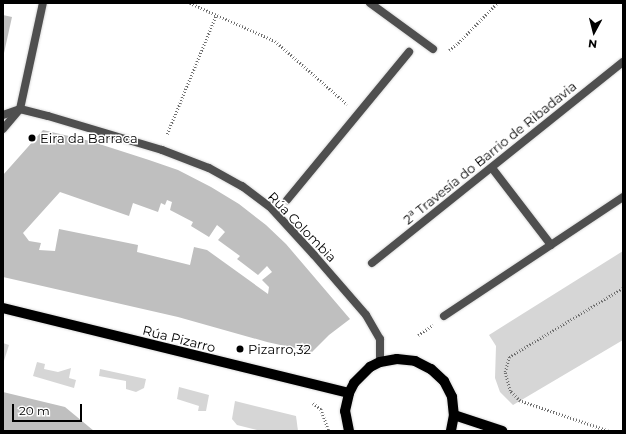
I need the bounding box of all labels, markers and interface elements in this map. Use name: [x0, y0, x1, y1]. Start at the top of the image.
north arrow: [574, 12, 614, 52]
text: N: [587, 36, 598, 51]
street label: 2ª Travesía do Barrio de Ribadavia: [400, 78, 580, 228]
place label: Eira da Barraca: [40, 130, 138, 146]
marker: Eira da Barraca: [27, 133, 37, 143]
street label: Rúa Colombia: [265, 189, 339, 265]
street label: Rúa Pizarro: [141, 322, 217, 356]
place label: Pizarro,32: [248, 341, 311, 357]
marker: Pizarro,32: [235, 344, 245, 354]
scale bar: [14, 396, 84, 422]
text: 20 m: [19, 403, 50, 418]

